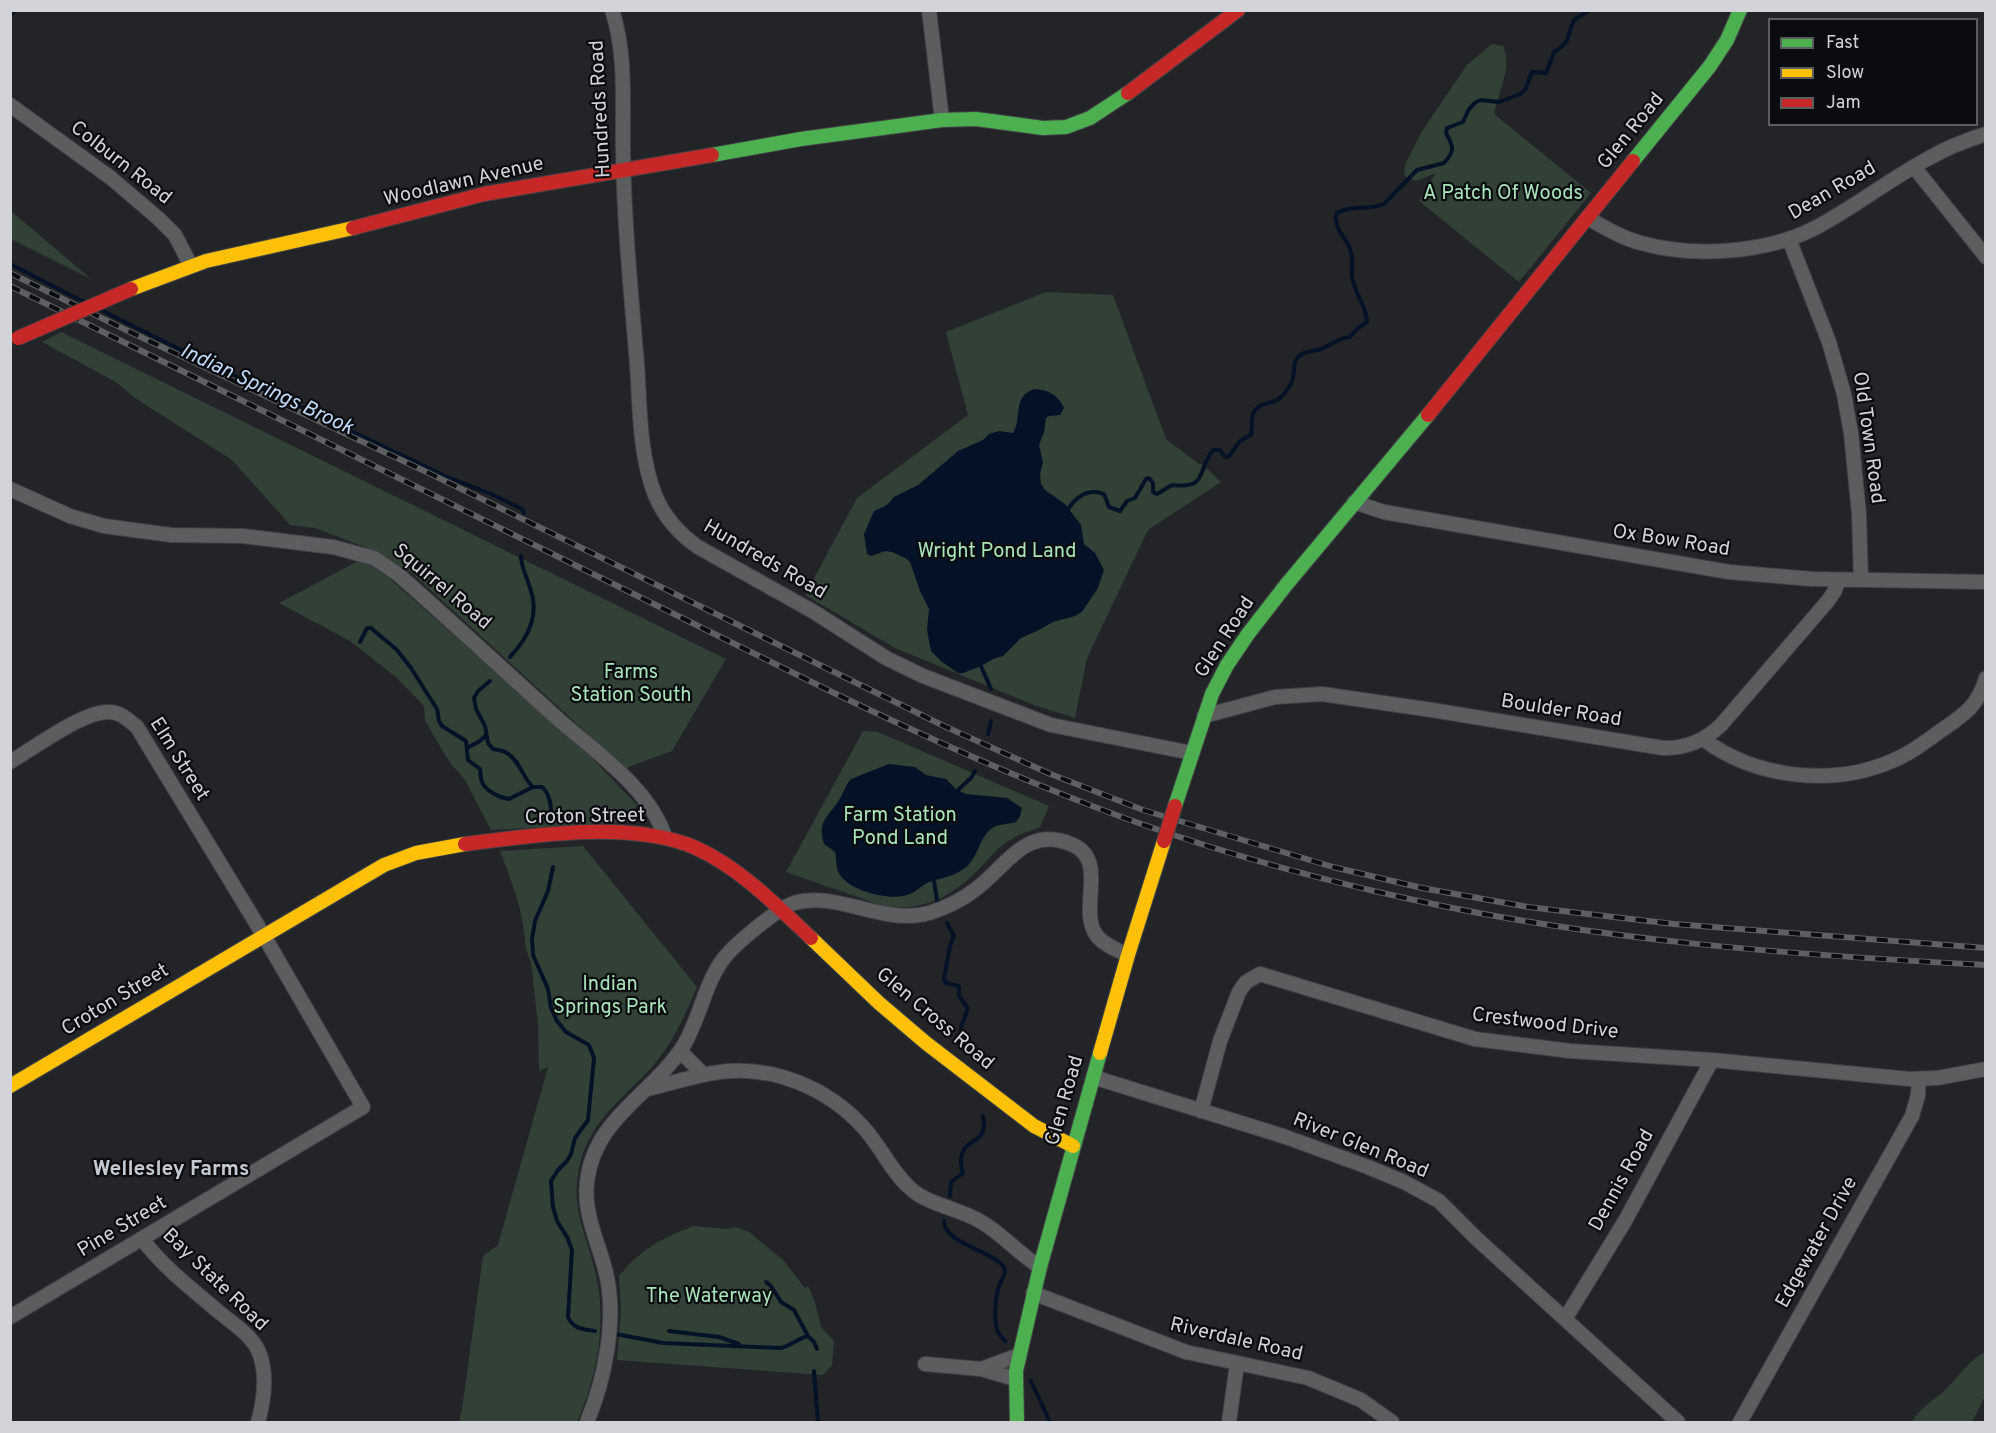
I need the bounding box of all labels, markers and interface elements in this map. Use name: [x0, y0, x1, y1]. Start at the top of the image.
legend: [1768, 18, 1978, 126]
text: Fast: [1826, 32, 1859, 55]
street label: Hundreds Road: [586, 39, 618, 179]
text: Slow: [1826, 62, 1864, 85]
street label: Glen Road: [1594, 89, 1670, 175]
text: Jam: [1826, 92, 1861, 115]
street label: Colburn Road: [65, 117, 175, 211]
street label: Woodlawn Avenue: [382, 153, 546, 213]
street label: Dean Road: [1785, 157, 1881, 227]
park label: A Patch Of Woods: [1423, 183, 1583, 207]
water label: Indian Springs Brook: [175, 340, 357, 442]
street label: Old Town Road: [1846, 370, 1888, 506]
street label: Hundreds Road: [698, 516, 830, 606]
street label: Ox Bow Road: [1611, 521, 1731, 563]
street label: Squirrel Road: [387, 540, 495, 636]
park label: Wright Pond Land: [918, 541, 1076, 565]
street label: Glen Road: [1191, 593, 1261, 683]
park label: Farms Station South: [570, 662, 692, 709]
street label: Boulder Road: [1499, 691, 1623, 733]
street label: Elm Street: [143, 714, 213, 806]
street label: Croton Street: [524, 805, 646, 831]
park label: Farm Station Pond Land: [843, 805, 957, 852]
street label: Croton Street: [58, 960, 174, 1042]
street label: Glen Cross Road: [870, 964, 998, 1076]
park label: Indian Springs Park: [553, 974, 667, 1021]
street label: Crestwood Drive: [1470, 1004, 1620, 1046]
street label: Glen Road: [1042, 1053, 1090, 1149]
street label: River Glen Road: [1289, 1109, 1431, 1185]
street label: Dennis Road: [1585, 1126, 1661, 1236]
district label: Wellesley Farms: [93, 1158, 249, 1184]
street label: Edgewater Drive: [1772, 1173, 1864, 1313]
street label: Pine Street: [74, 1192, 172, 1264]
street label: Bay State Road: [156, 1225, 272, 1337]
park label: The Waterway: [646, 1286, 772, 1310]
street label: Riverdale Road: [1167, 1314, 1305, 1368]

